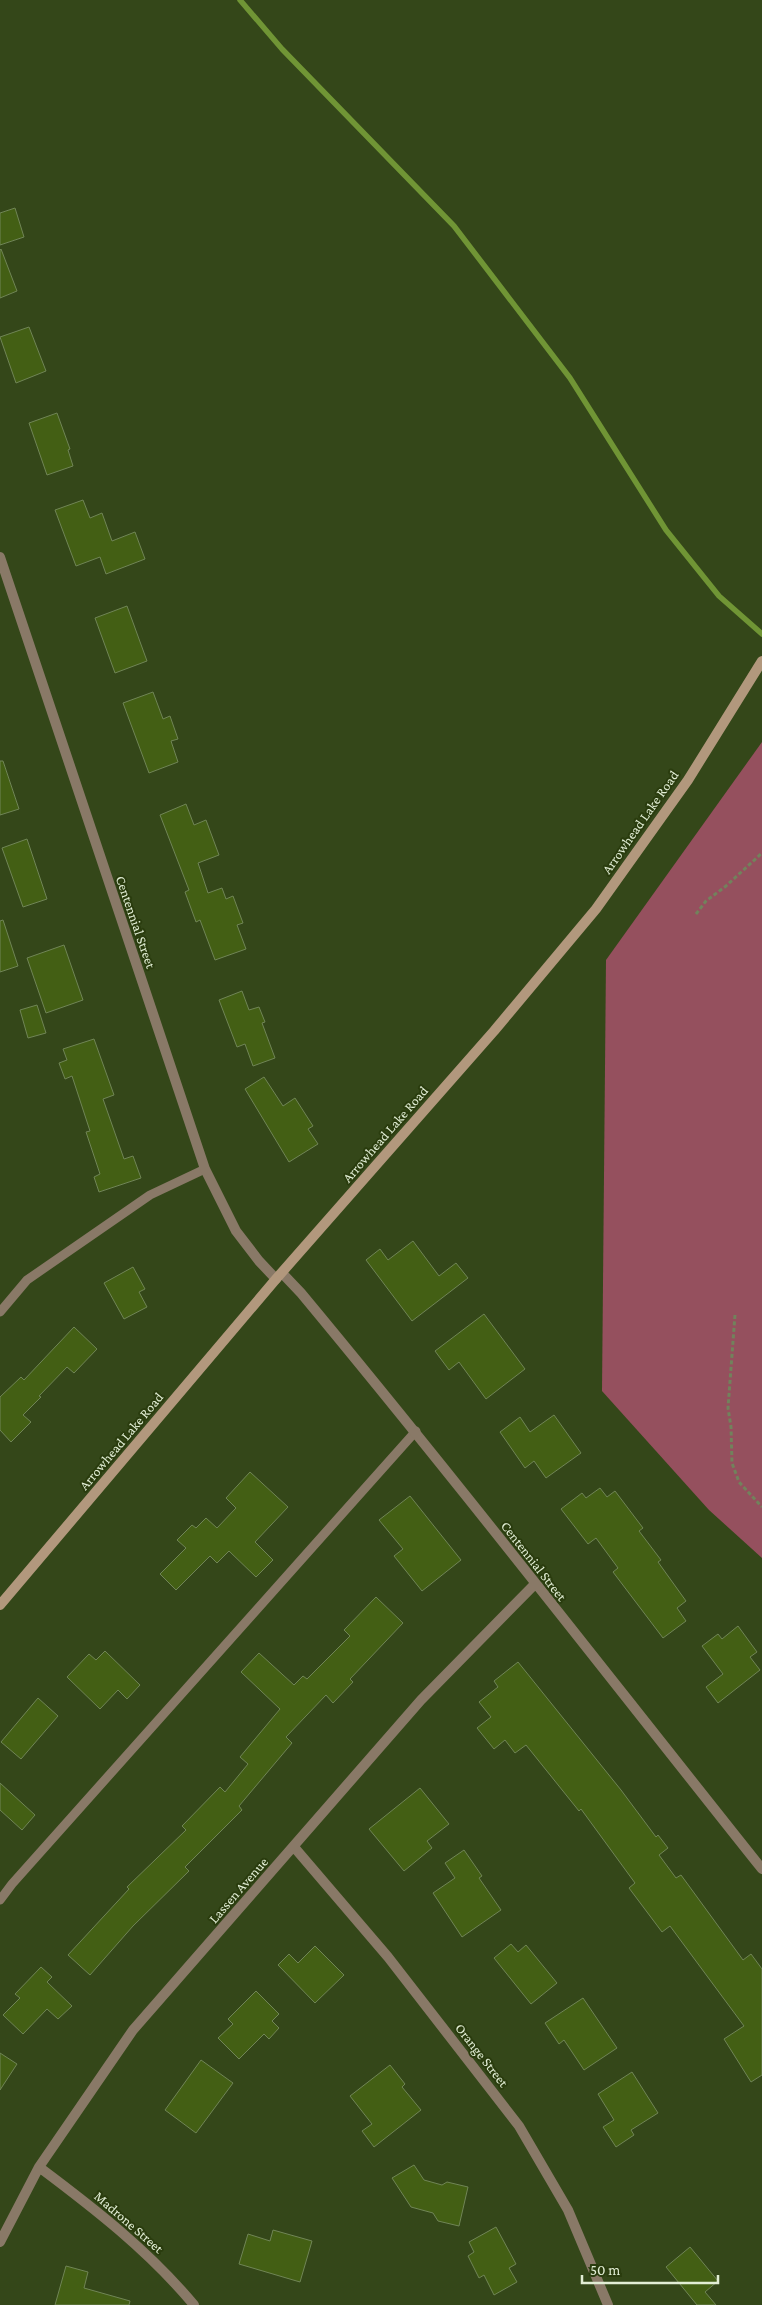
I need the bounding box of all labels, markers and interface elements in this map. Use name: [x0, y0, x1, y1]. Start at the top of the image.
street label: Arrowhead Lake Road: [598, 767, 682, 877]
street label: Centennial Street: [113, 874, 159, 971]
street label: Arrowhead Lake Road: [339, 1082, 432, 1185]
street label: Arrowhead Lake Road: [76, 1389, 167, 1493]
street label: Centennial Street: [498, 1518, 570, 1604]
street label: Lassen Avenue: [205, 1854, 271, 1926]
street label: Orange Street: [452, 2020, 512, 2090]
street label: Madrone Street: [91, 2188, 167, 2257]
scale bar: [582, 2252, 718, 2284]
text: 50 m: [590, 2262, 620, 2278]

